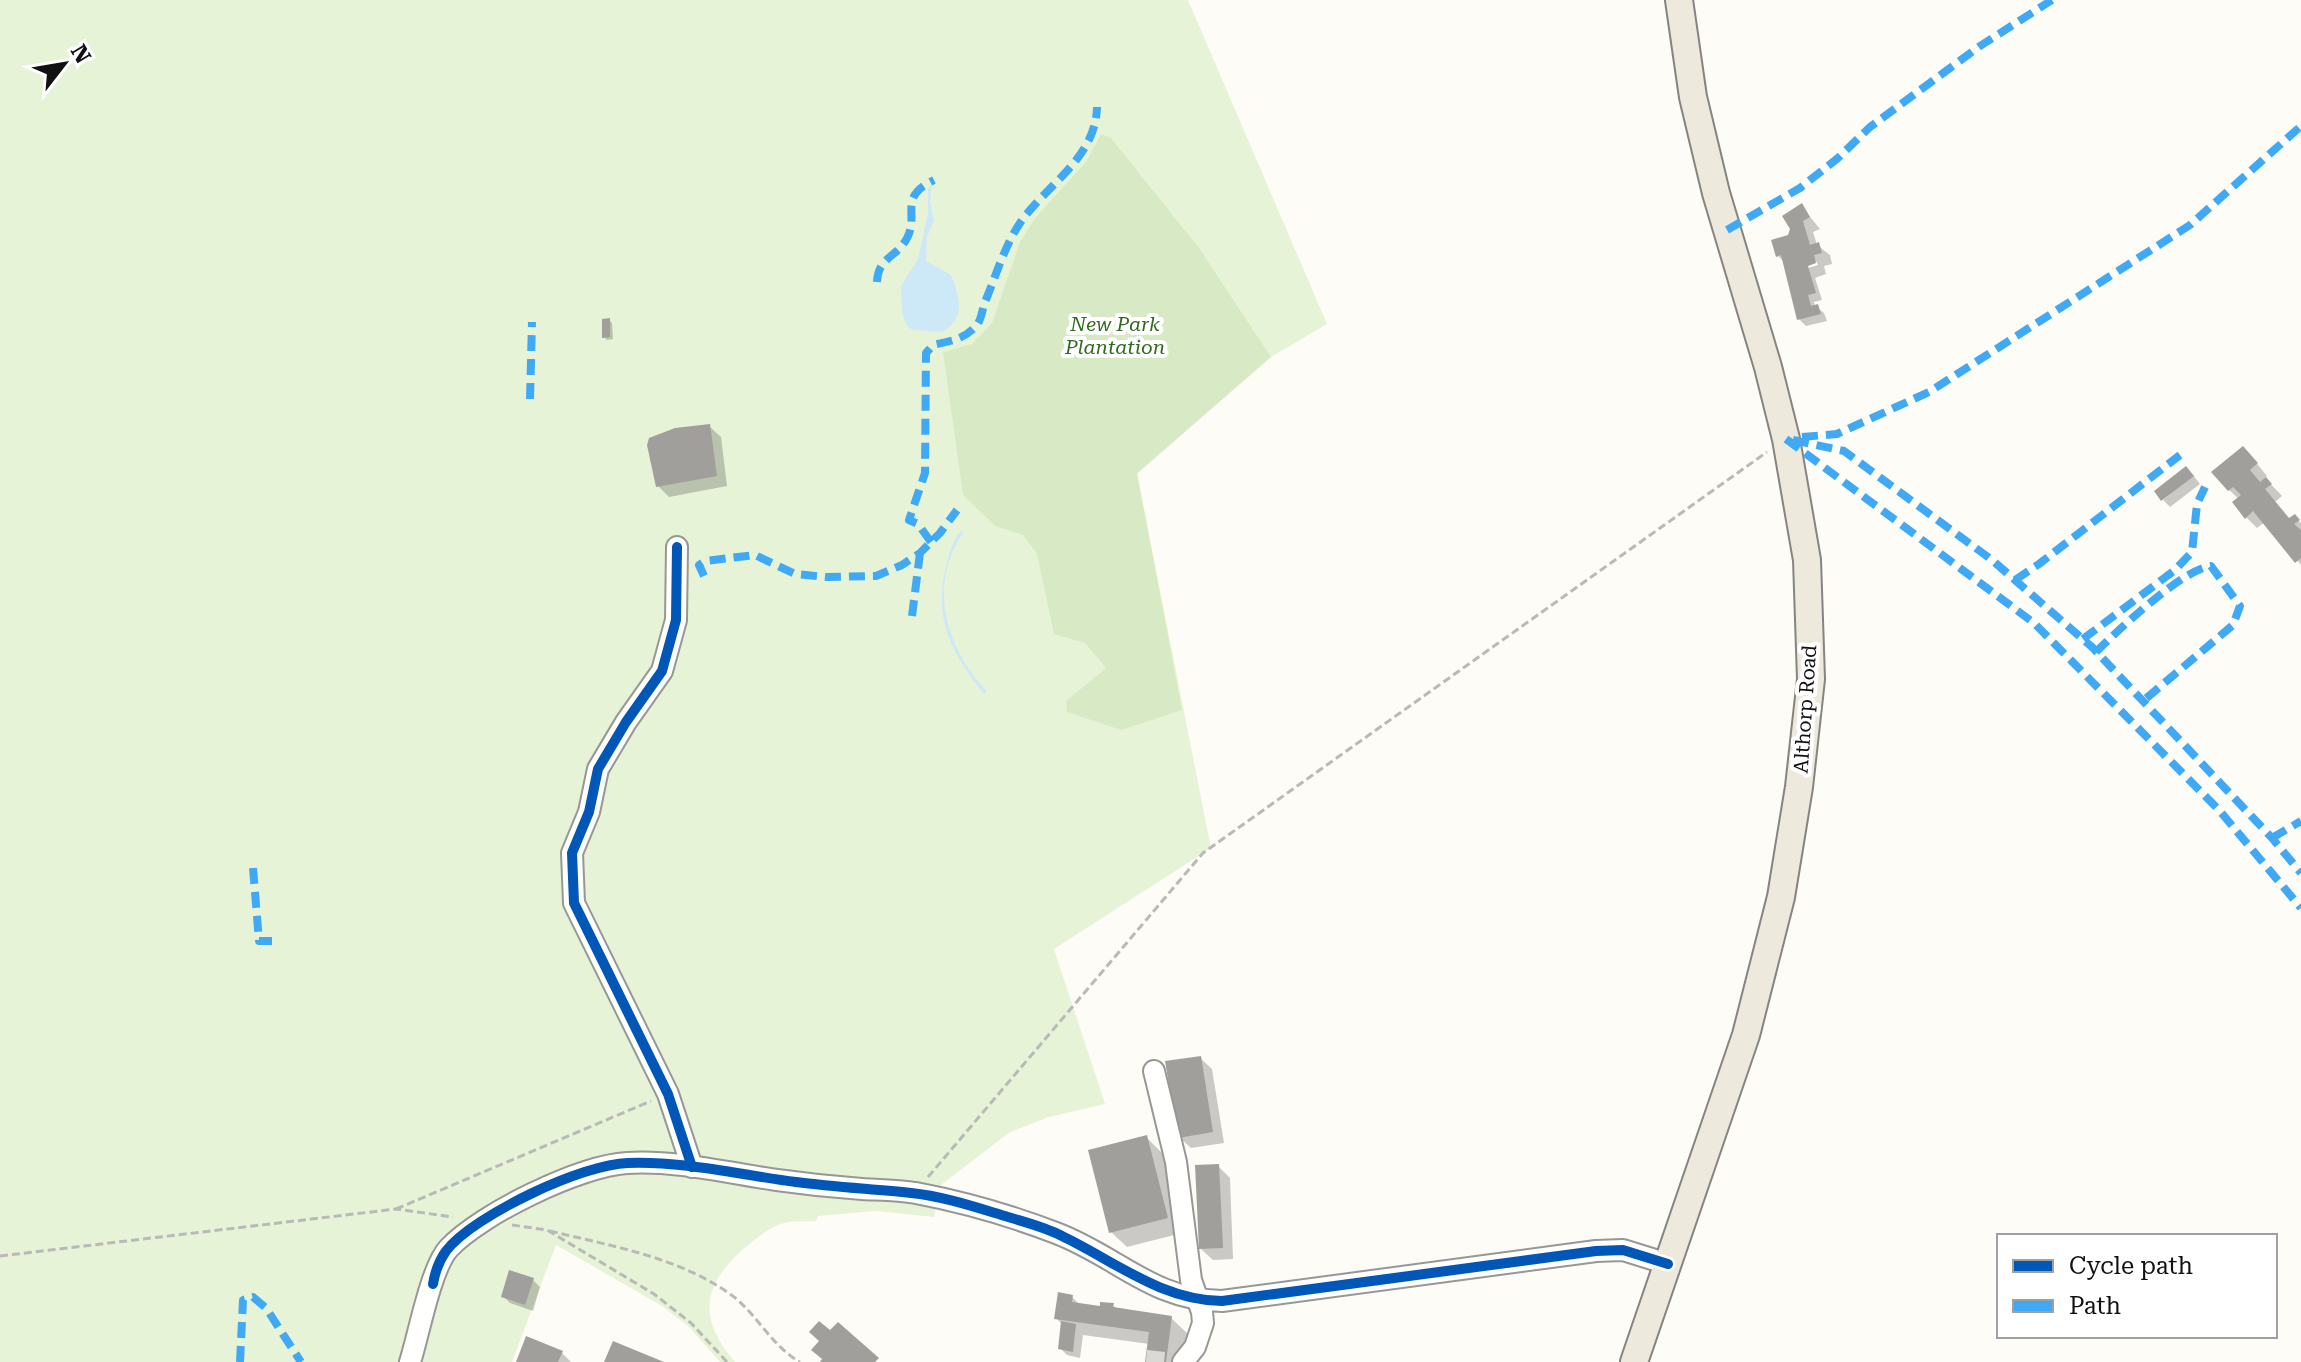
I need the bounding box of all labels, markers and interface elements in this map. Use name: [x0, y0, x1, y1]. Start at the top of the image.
north arrow: [24, 24, 104, 104]
text: N: [66, 40, 96, 68]
park label: New Park Plantation: [1064, 312, 1165, 359]
street label: Althorp Road: [1789, 644, 1821, 774]
legend: [1997, 1234, 2277, 1338]
text: Cycle path: [2069, 1252, 2193, 1280]
text: Path: [2069, 1292, 2121, 1320]

